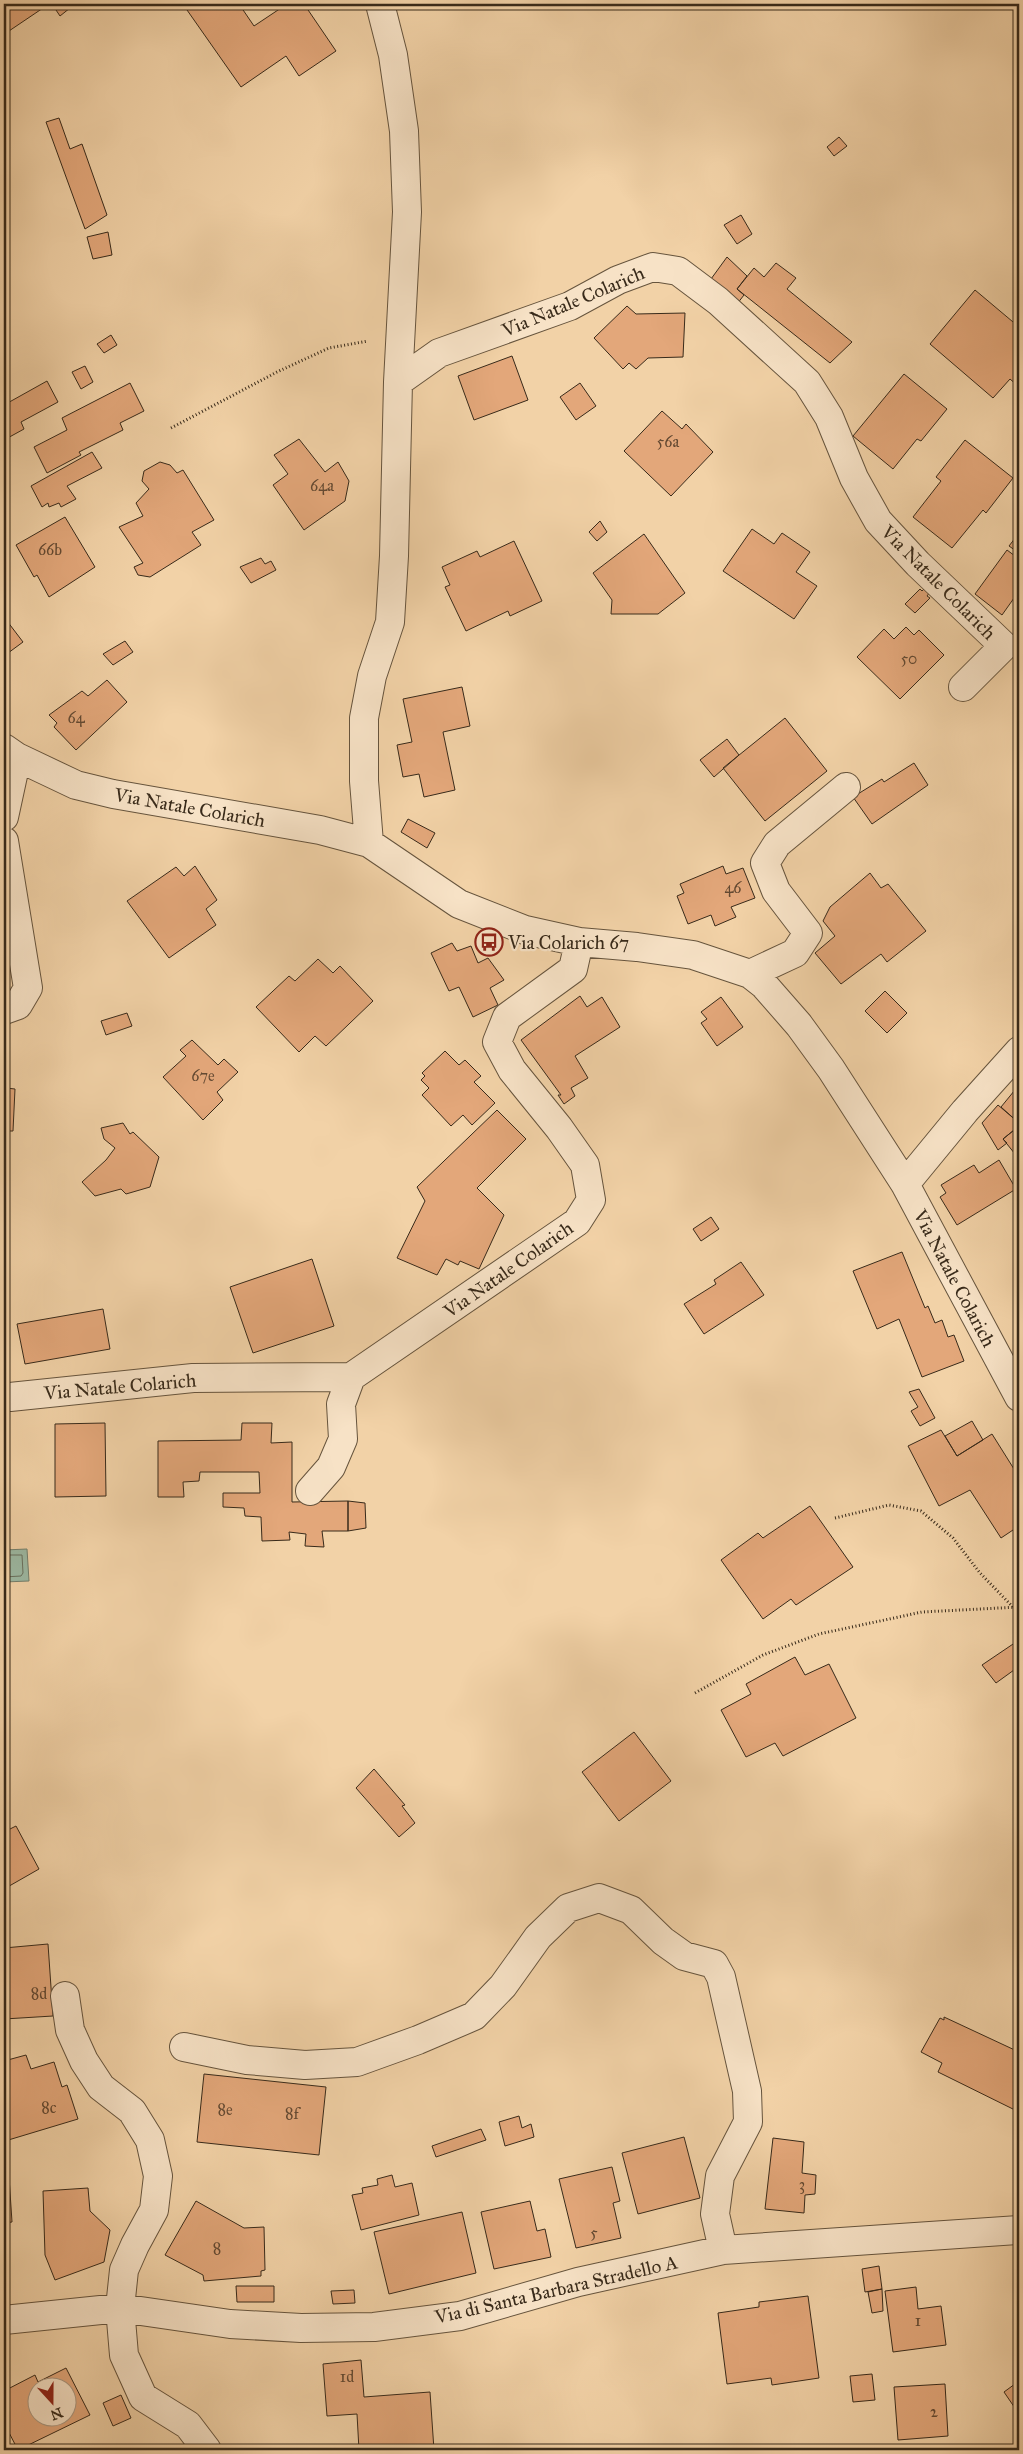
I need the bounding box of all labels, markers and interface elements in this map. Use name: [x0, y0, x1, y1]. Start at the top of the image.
street label: Via Natale Colarich: [498, 261, 648, 342]
house number: 56a: [657, 432, 679, 451]
house number: 64a: [310, 476, 334, 495]
street label: Via Natale Colarich: [876, 520, 1001, 645]
house number: 66b: [38, 540, 62, 559]
house number: 50: [901, 649, 917, 668]
house number: 64: [67, 708, 86, 727]
street label: Via Natale Colarich: [112, 783, 268, 832]
house number: 46: [724, 878, 742, 897]
bus stop icon: Via Colarich 67: [474, 927, 504, 957]
place label: Via Colarich 67: [507, 931, 629, 954]
house number: 67e: [191, 1066, 215, 1085]
street label: Via Natale Colarich: [908, 1205, 1001, 1351]
street label: Via Natale Colarich: [438, 1216, 578, 1323]
street label: Via Natale Colarich: [42, 1368, 198, 1405]
house number: 8d: [31, 1984, 47, 2003]
house number: 8c: [41, 2098, 57, 2117]
house number: 8e: [217, 2100, 233, 2119]
house number: 8f: [285, 2104, 302, 2123]
house number: 3: [799, 2175, 805, 2194]
house number: 5: [590, 2223, 598, 2242]
house number: 8: [213, 2239, 221, 2258]
street label: Via di Santa Barbara Stradello A: [431, 2250, 680, 2329]
house number: 1: [915, 2311, 921, 2330]
house number: 1d: [340, 2367, 354, 2386]
north arrow: [28, 2376, 78, 2426]
house number: 2: [930, 2402, 938, 2421]
text: N: [48, 2404, 65, 2424]

